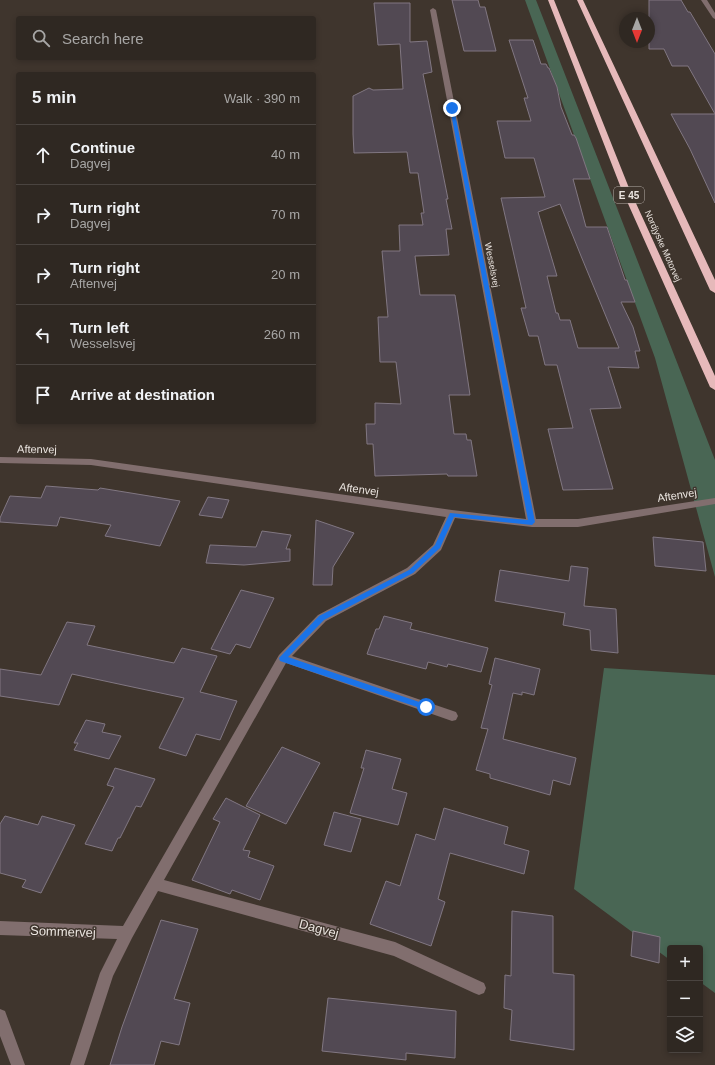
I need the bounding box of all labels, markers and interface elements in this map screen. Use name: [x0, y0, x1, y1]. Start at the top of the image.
north arrow: [619, 12, 655, 48]
search box: [16, 16, 316, 60]
icon: search: [30, 27, 52, 49]
text: Search here: [62, 30, 144, 47]
text: 5 min: [32, 88, 76, 107]
text: Walk · 390 m: [224, 91, 300, 106]
route end: [443, 99, 461, 117]
text: Continue: [70, 139, 135, 156]
icon: ahead: [32, 144, 54, 166]
text: 40 m: [271, 147, 300, 162]
text: Dagvej: [70, 156, 110, 171]
road number: E 45: [614, 187, 644, 203]
text: Turn right: [70, 199, 140, 216]
icon: right: [32, 204, 54, 226]
text: 70 m: [271, 207, 300, 222]
street label: Nordjyske Motorvej: [643, 209, 683, 283]
text: Dagvej: [70, 216, 110, 231]
street label: Wesselsvej: [483, 242, 501, 288]
text: Turn right: [70, 259, 140, 276]
icon: right: [32, 264, 54, 286]
text: 20 m: [271, 267, 300, 282]
text: Aftenvej: [70, 276, 117, 291]
text: Turn left: [70, 319, 129, 336]
icon: left: [32, 324, 54, 346]
text: 260 m: [264, 327, 300, 342]
text: Wesselsvej: [70, 336, 136, 351]
icon: arrive: [32, 384, 54, 406]
text: Arrive at destination: [70, 386, 215, 403]
street label: Aftenvej: [17, 443, 57, 455]
street label: Aftenvej: [338, 480, 380, 498]
street label: Aftenvej: [656, 486, 698, 504]
route start: [417, 698, 435, 716]
street label: Dagvej: [297, 916, 340, 941]
street label: Sommervej: [30, 923, 96, 940]
map controls: [667, 945, 703, 1053]
button: +: [667, 945, 703, 981]
button: −: [667, 981, 703, 1017]
button: layers: [667, 1017, 703, 1053]

